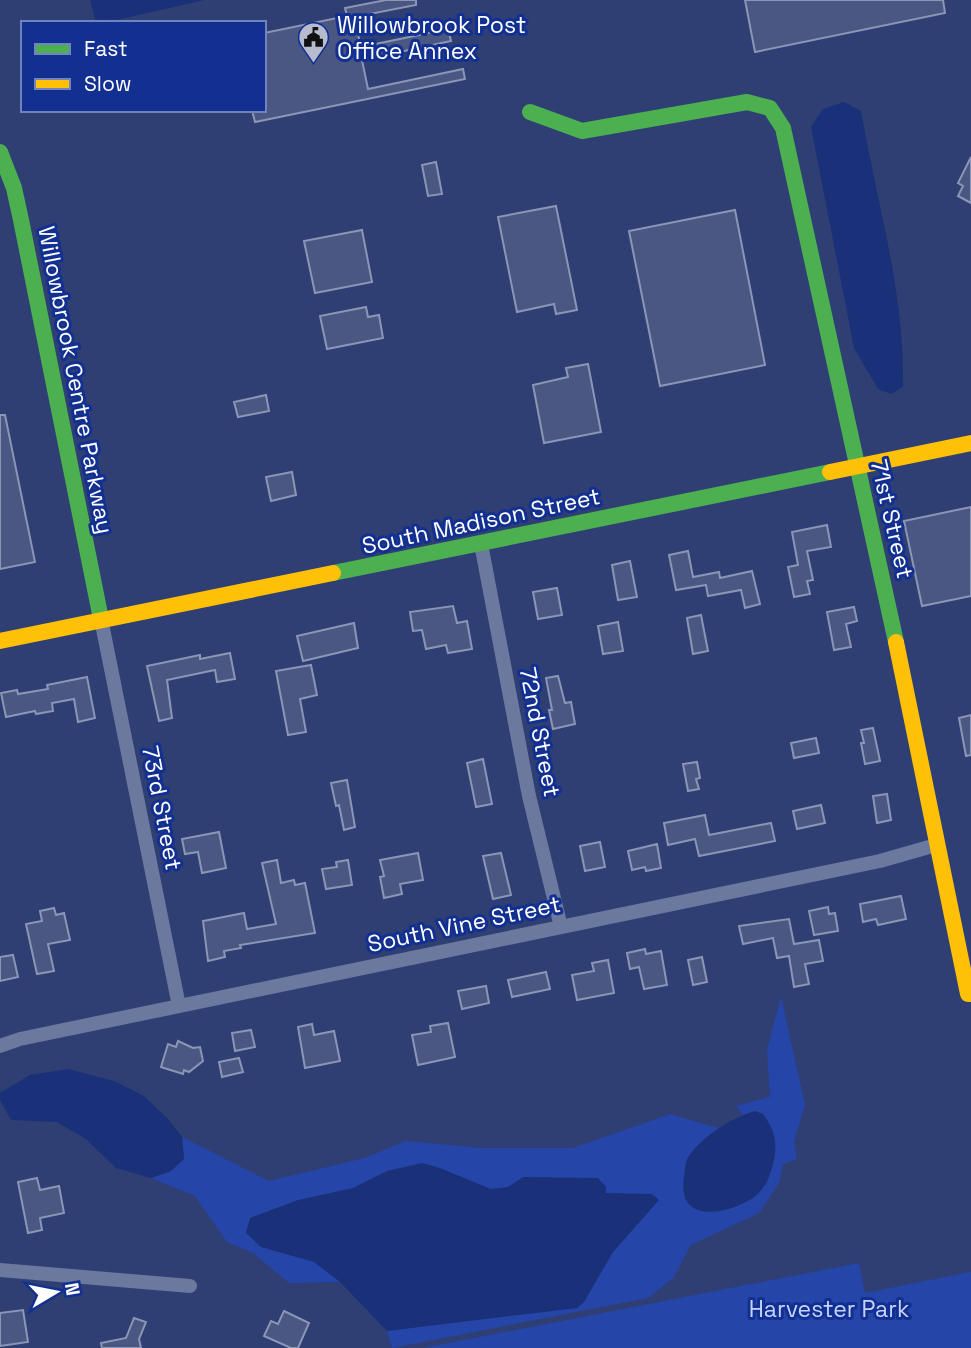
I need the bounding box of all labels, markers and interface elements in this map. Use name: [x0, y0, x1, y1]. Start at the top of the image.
place label: Willowbrook Post Office Annex: [337, 10, 526, 66]
legend: [21, 21, 266, 112]
public building icon: Willowbrook Post Office Annex: [297, 21, 331, 65]
text: Fast: [84, 35, 128, 62]
text: Slow: [84, 70, 132, 97]
street label: Willowbrook Centre Parkway: [31, 224, 121, 536]
street label: 71st Street: [864, 457, 920, 581]
street label: South Madison Street: [359, 481, 603, 561]
street label: 72nd Street: [513, 664, 567, 800]
street label: 73rd Street: [135, 743, 189, 873]
street label: South Vine Street: [365, 889, 563, 959]
north arrow: [21, 1257, 91, 1327]
text: N: [59, 1281, 86, 1298]
park label: Harvester Park: [749, 1294, 909, 1324]

